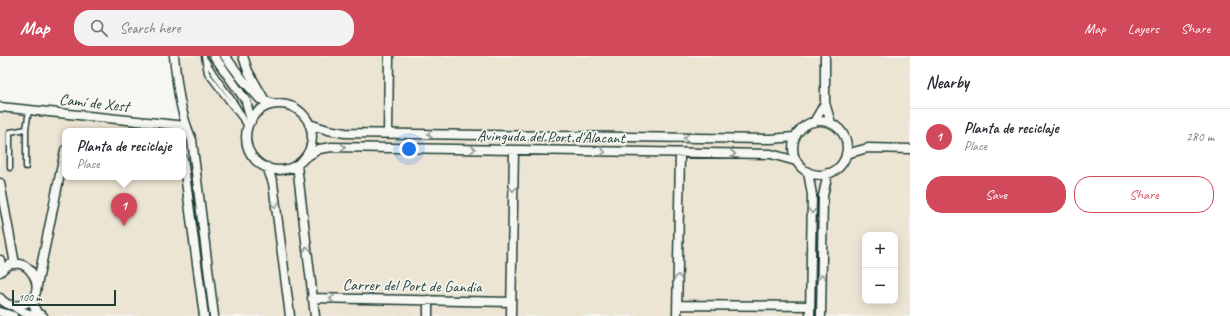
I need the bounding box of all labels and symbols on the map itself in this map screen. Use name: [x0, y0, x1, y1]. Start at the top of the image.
street label: Camí de Xest: [58, 89, 133, 117]
street label: Avinguda del Port d'Alacant: [477, 126, 627, 148]
one-way arrow: [427, 129, 433, 138]
one-way arrow: [683, 134, 689, 142]
your location: [399, 139, 419, 159]
one-way arrow: [340, 143, 346, 151]
one-way arrow: [470, 145, 476, 154]
one-way arrow: [600, 148, 606, 156]
one-way arrow: [730, 150, 736, 158]
one-way arrow: [509, 186, 517, 192]
pin: 1: [111, 193, 137, 226]
one-way arrow: [271, 202, 280, 208]
one-way arrow: [808, 208, 816, 214]
one-way arrow: [302, 246, 311, 253]
one-way arrow: [674, 274, 682, 280]
one-way arrow: [818, 274, 826, 280]
street label: Carrer del Port de Gandia: [342, 275, 483, 297]
scale bar: [12, 288, 116, 307]
one-way arrow: [329, 295, 335, 303]

